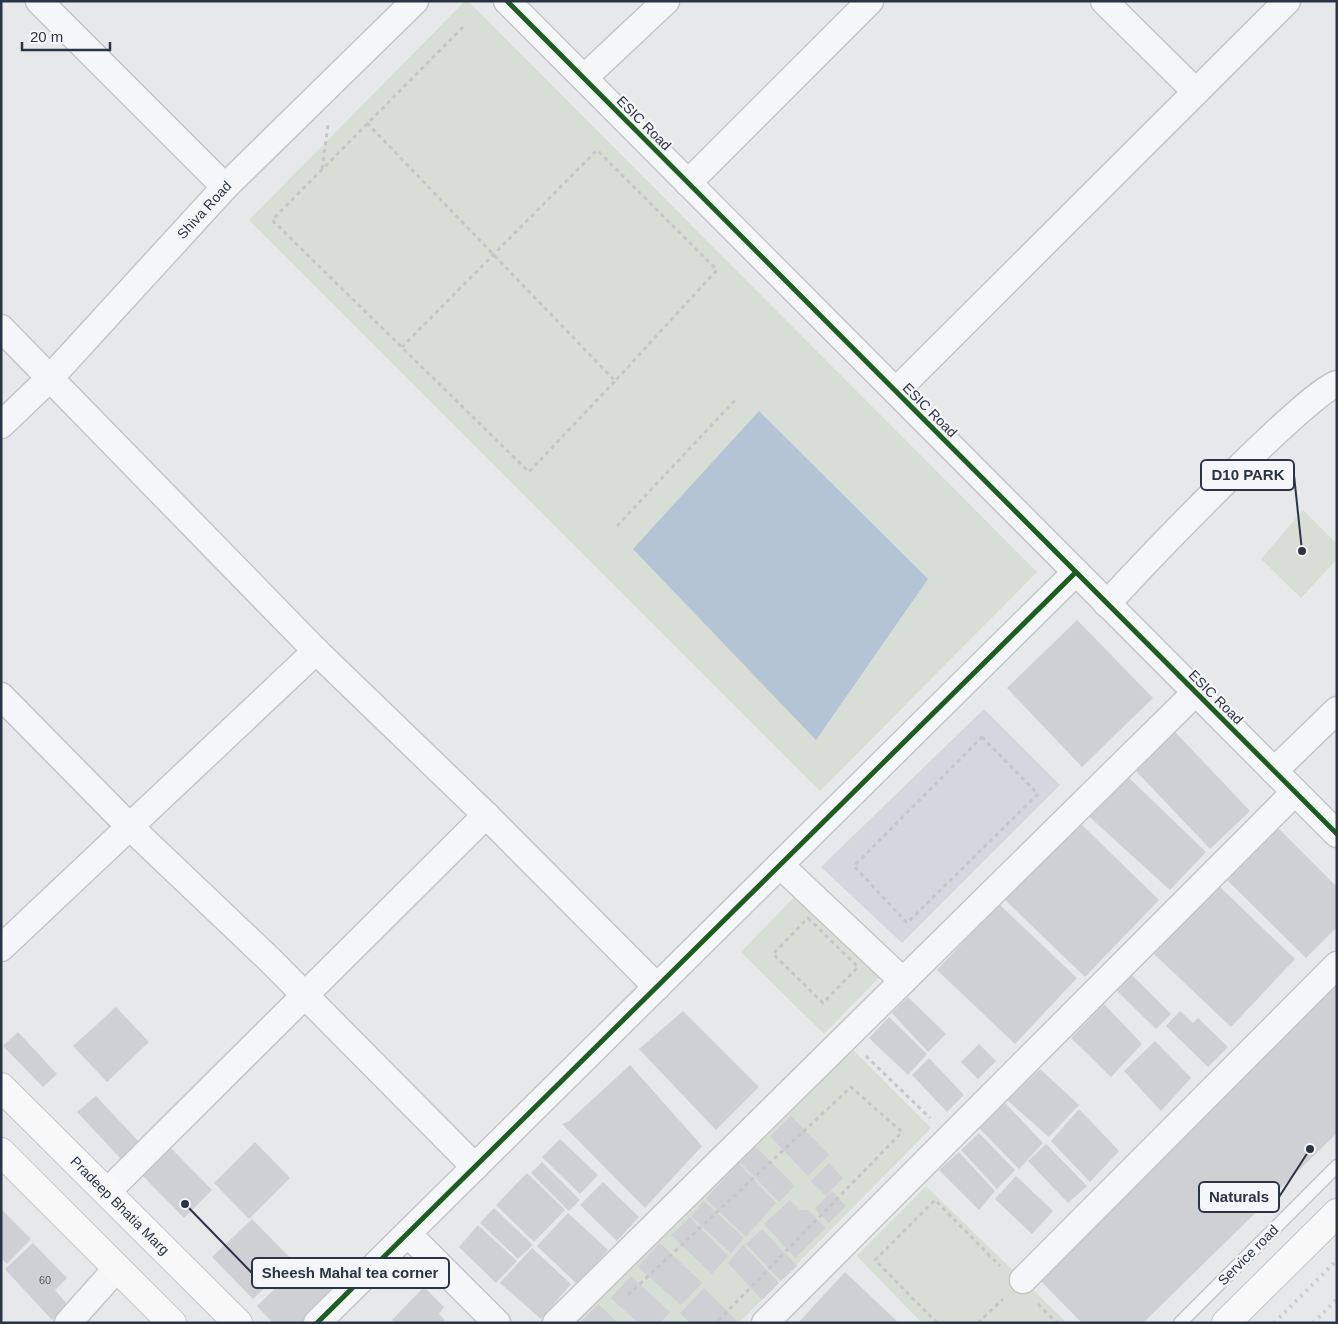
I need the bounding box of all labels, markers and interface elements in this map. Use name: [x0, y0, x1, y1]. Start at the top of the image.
scale bar: [22, 20, 110, 52]
text: 20 m: [30, 28, 63, 45]
street label: ESIC Road: [614, 93, 674, 153]
street label: Shiva Road: [174, 178, 234, 242]
street label: ESIC Road: [900, 380, 960, 440]
callout: D10 PARK: [1201, 460, 1294, 490]
text: D10 PARK: [1211, 466, 1285, 483]
street label: ESIC Road: [1186, 667, 1246, 727]
street label: Pradeep Bhatia Marg: [67, 1153, 173, 1258]
callout: Naturals: [1199, 1182, 1279, 1212]
text: Naturals: [1209, 1188, 1269, 1205]
street label: Service road: [1215, 1222, 1281, 1288]
callout: Sheesh Mahal tea corner: [252, 1258, 449, 1288]
text: Sheesh Mahal tea corner: [262, 1264, 439, 1281]
house number: 60: [39, 1274, 51, 1286]

